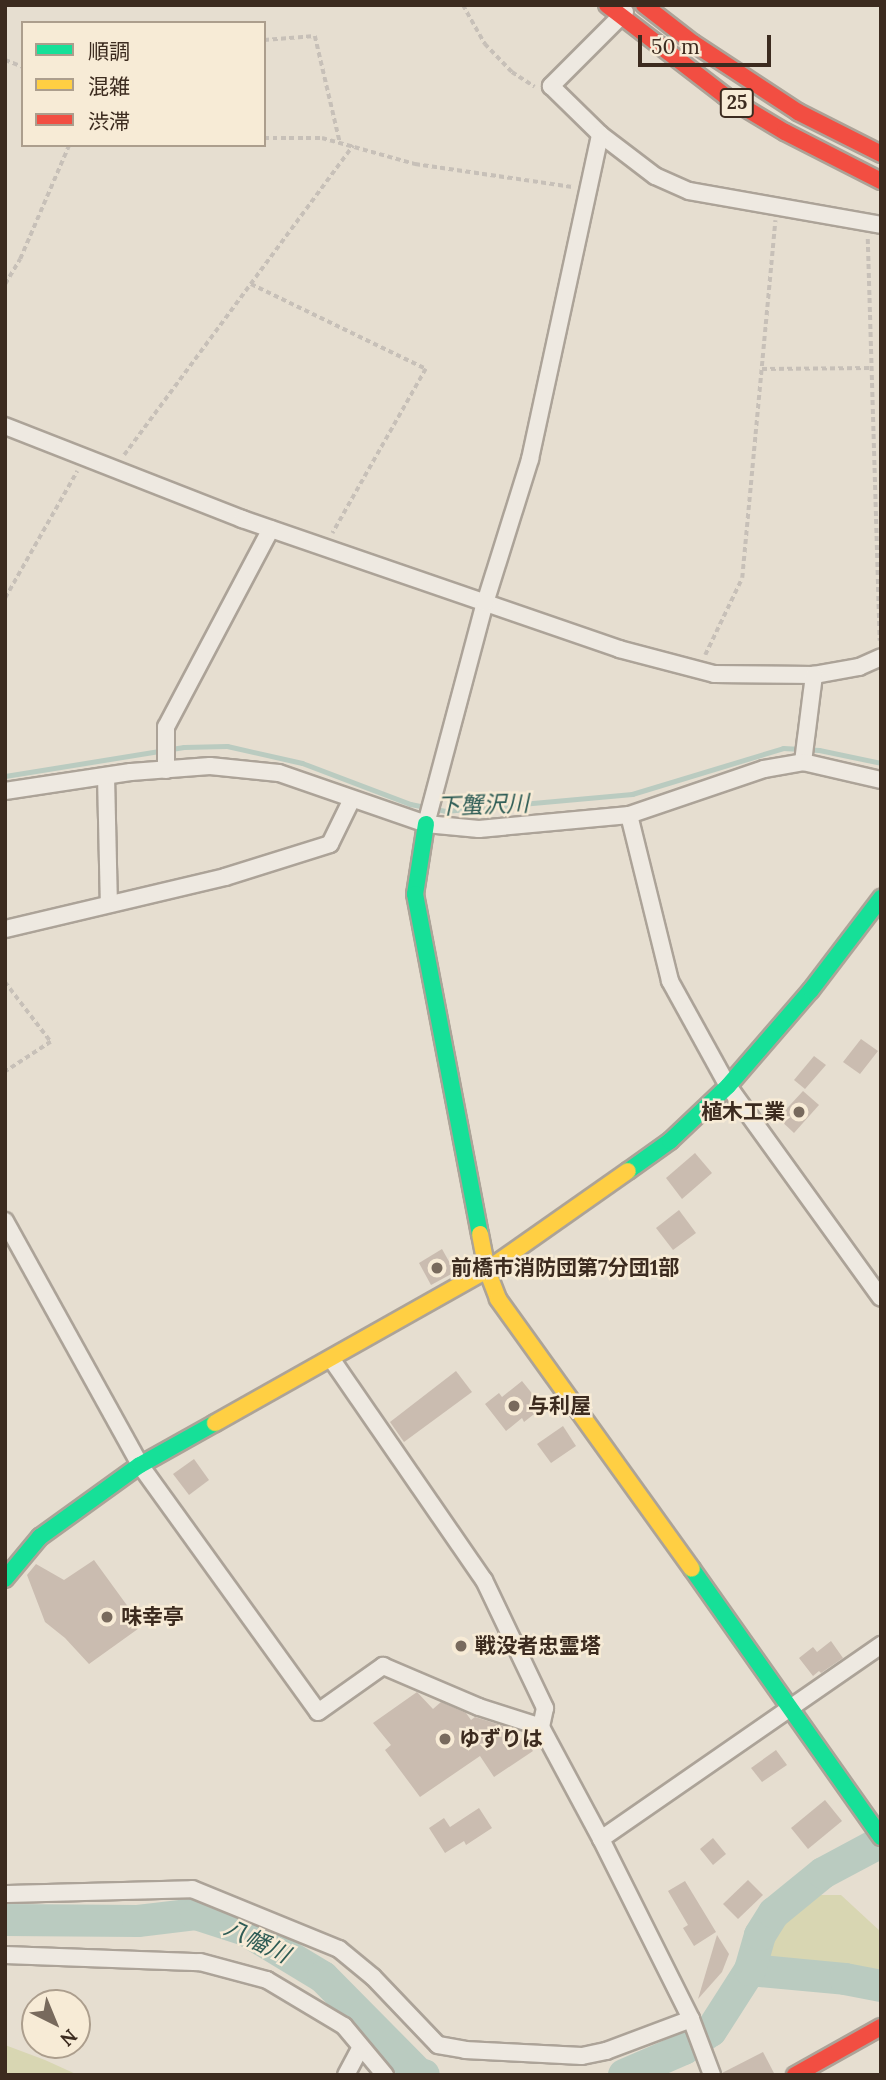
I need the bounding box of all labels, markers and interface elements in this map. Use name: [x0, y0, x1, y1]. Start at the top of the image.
legend: [21, 21, 266, 147]
scale bar: [641, 21, 774, 65]
text: 50 m: [651, 33, 700, 60]
text: 順調: [88, 38, 130, 65]
text: 混雑: [88, 73, 130, 100]
road number: 25: [720, 88, 754, 118]
text: 渋滞: [88, 108, 130, 135]
water label: 下蟹沢川: [437, 790, 529, 820]
place label: 植木工業: [701, 1099, 785, 1125]
marker: 植木工業: [791, 1104, 807, 1120]
place label: 前橋市消防団第7分団1部: [451, 1255, 679, 1281]
marker: 前橋市消防団第7分団1部: [429, 1260, 445, 1276]
place label: 与利屋: [528, 1393, 591, 1419]
marker: 与利屋: [506, 1398, 522, 1414]
place label: 味幸亭: [121, 1604, 184, 1630]
marker: 味幸亭: [99, 1609, 115, 1625]
place label: 戦没者忠霊塔: [475, 1633, 601, 1659]
marker: 戦没者忠霊塔: [453, 1638, 469, 1654]
place label: ゆずりは: [459, 1726, 543, 1752]
marker: ゆずりは: [437, 1731, 453, 1747]
water label: 八幡川: [220, 1913, 294, 1969]
north arrow: [21, 1989, 91, 2059]
text: N: [55, 2024, 83, 2052]

